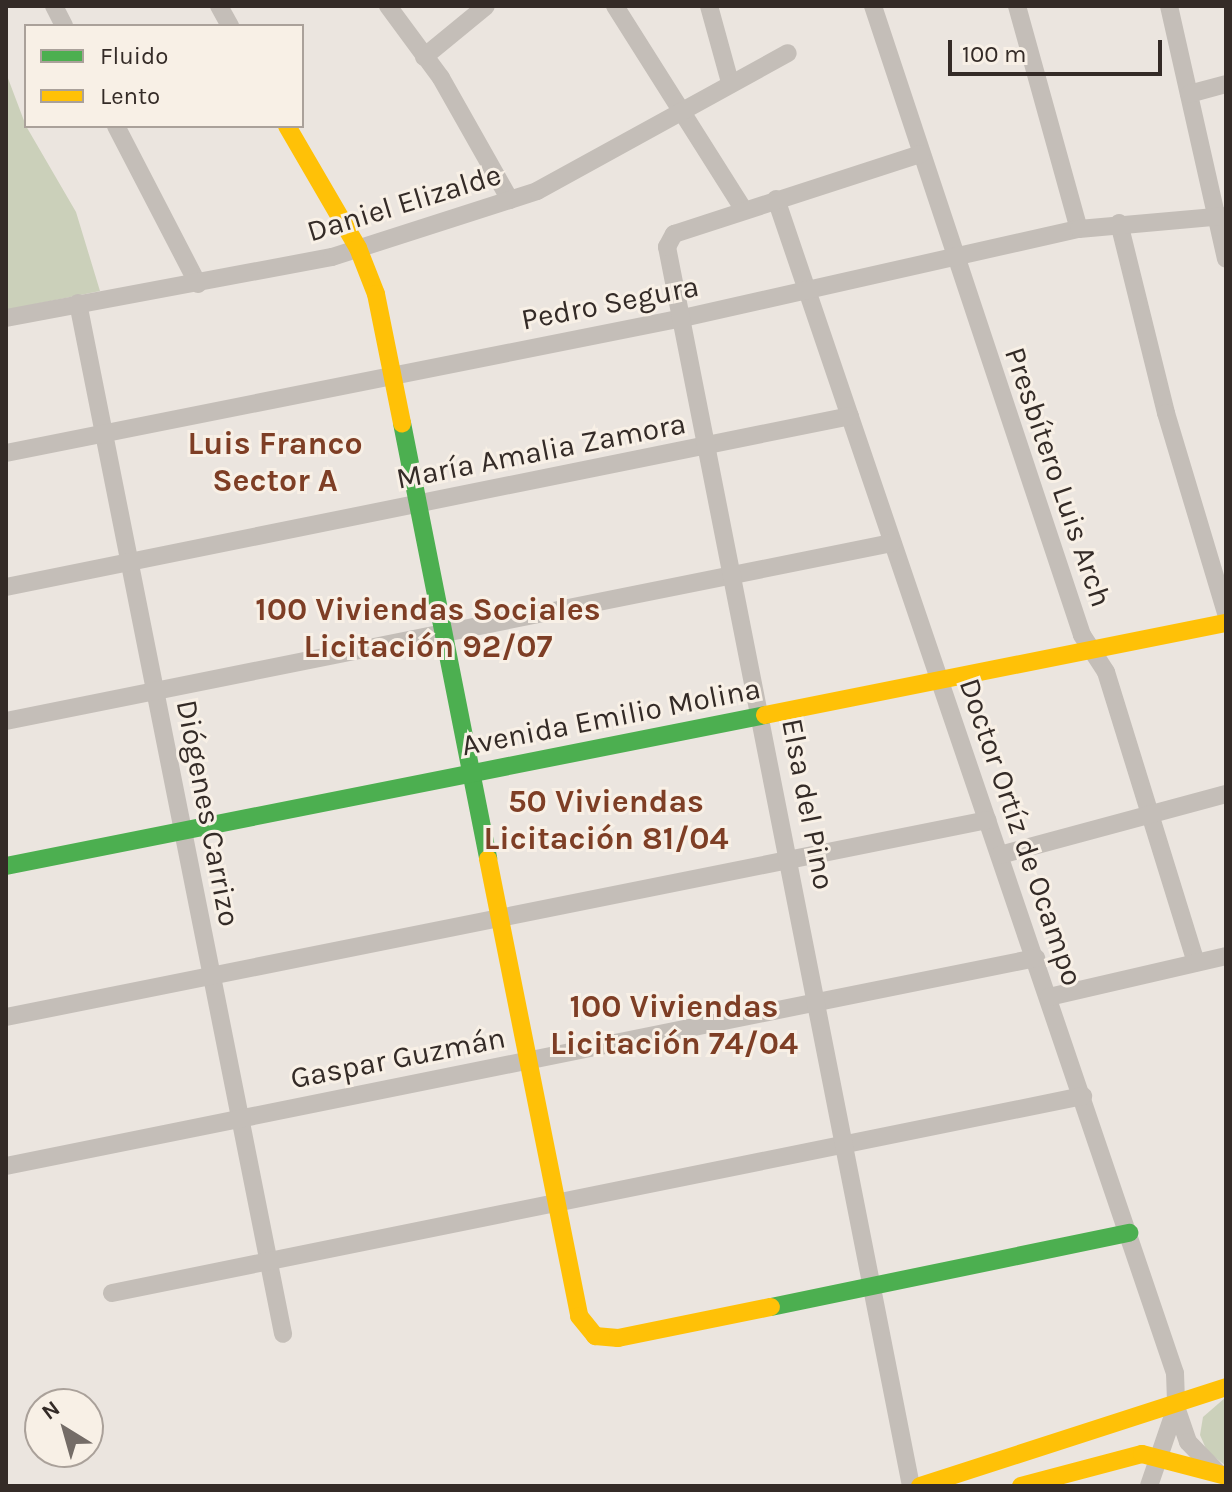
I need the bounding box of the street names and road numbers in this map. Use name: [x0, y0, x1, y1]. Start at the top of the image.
street label: Daniel Elizalde: [303, 156, 505, 250]
street label: Pedro Segura: [518, 268, 702, 338]
street label: Presbítero Luis Arch: [997, 343, 1119, 611]
street label: María Amalia Zamora: [393, 405, 689, 497]
street label: Avenida Emilio Molina: [458, 670, 764, 764]
street label: Doctor Ortíz de Ocampo: [951, 674, 1091, 990]
street label: Diógenes Carrizo: [168, 697, 248, 929]
street label: Elsa del Pino: [774, 715, 842, 893]
street label: Gaspar Guzmán: [288, 1020, 508, 1096]

